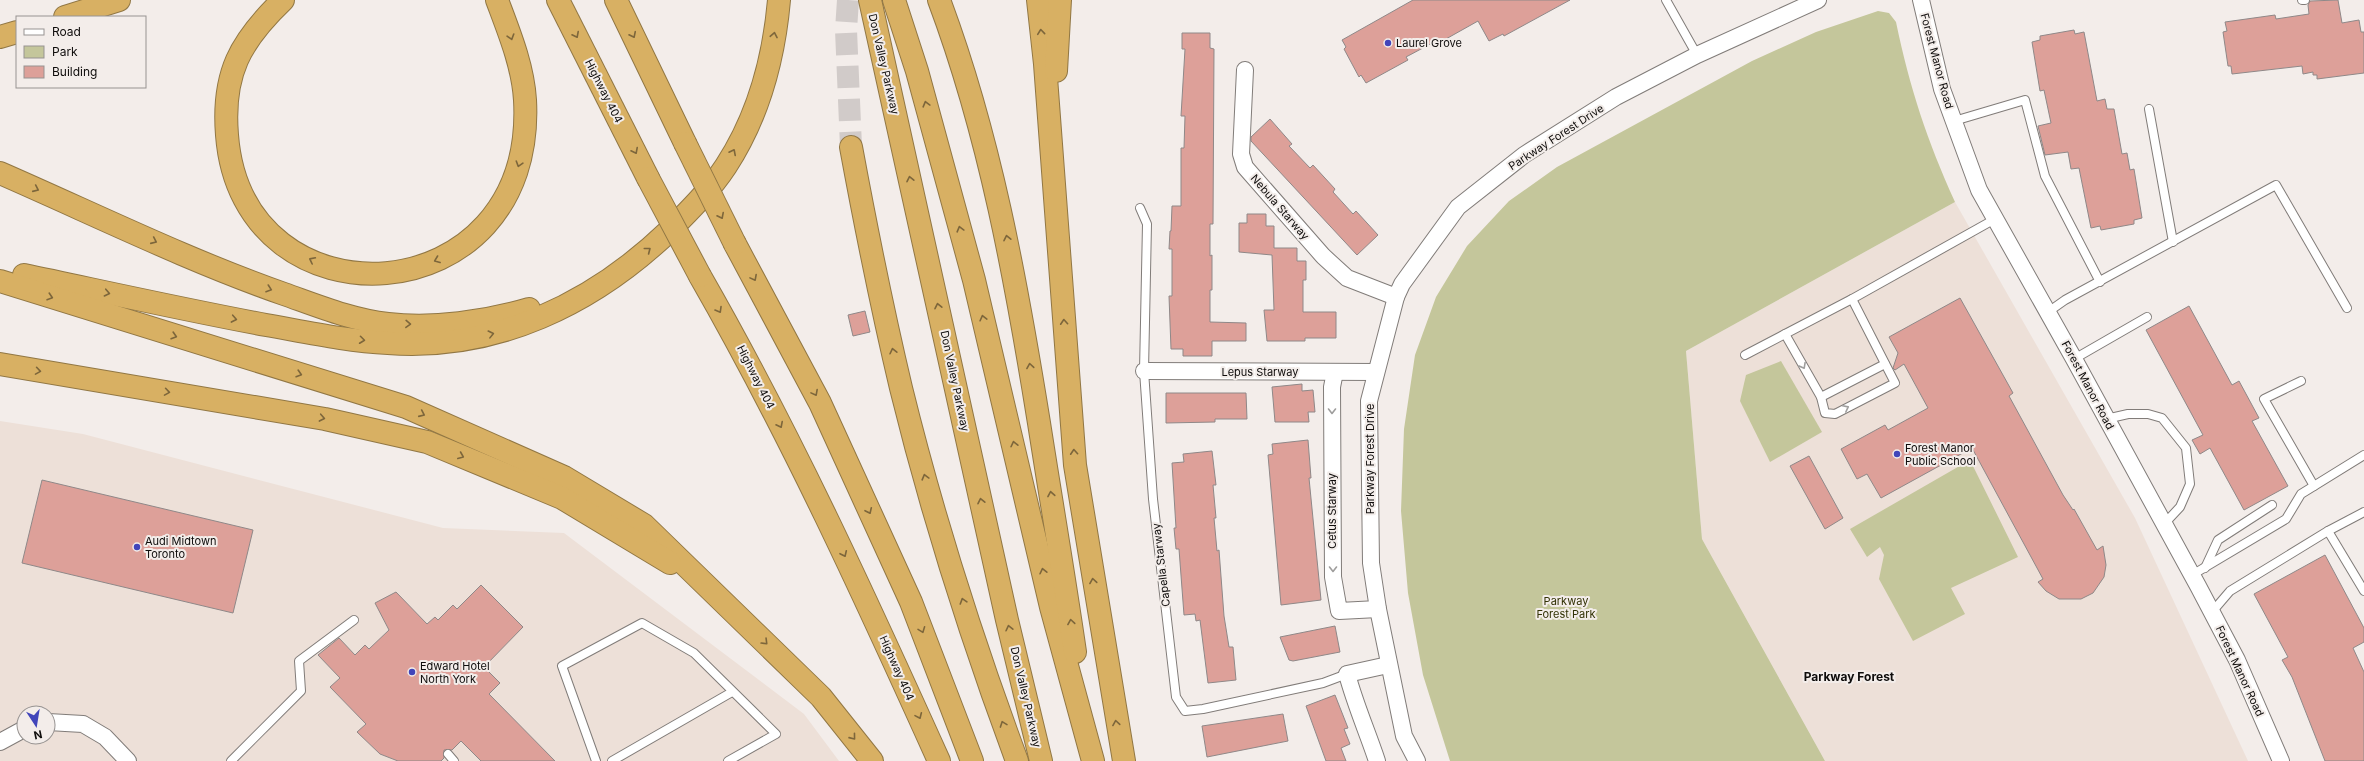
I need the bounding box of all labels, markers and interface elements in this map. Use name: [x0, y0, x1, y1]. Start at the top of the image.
street label: Don Valley Parkway: [866, 12, 902, 116]
street label: Forest Manor Road: [1917, 12, 1957, 110]
legend: [16, 16, 146, 88]
text: Road: [52, 24, 81, 39]
one-way arrow: [1036, 29, 1045, 35]
one-way arrow: [571, 31, 579, 38]
one-way arrow: [628, 31, 636, 38]
one-way arrow: [770, 32, 778, 39]
one-way arrow: [506, 33, 515, 40]
place label: Laurel Grove: [1396, 36, 1462, 50]
marker: Laurel Grove: [1383, 38, 1393, 48]
text: Park: [52, 44, 78, 59]
street label: Highway 404: [582, 57, 626, 125]
text: Building: [52, 64, 97, 79]
one-way arrow: [922, 101, 931, 108]
street label: Parkway Forest Drive: [1506, 101, 1606, 173]
one-way arrow: [630, 147, 638, 154]
one-way arrow: [728, 149, 736, 157]
one-way arrow: [515, 161, 524, 168]
street label: Nebula Starway: [1248, 171, 1312, 243]
one-way arrow: [906, 175, 914, 182]
one-way arrow: [32, 184, 39, 192]
one-way arrow: [716, 211, 724, 219]
one-way arrow: [957, 226, 965, 232]
one-way arrow: [1003, 235, 1011, 241]
one-way arrow: [151, 237, 158, 245]
one-way arrow: [644, 247, 651, 254]
one-way arrow: [434, 255, 441, 263]
one-way arrow: [309, 257, 316, 265]
one-way arrow: [749, 274, 756, 281]
one-way arrow: [266, 284, 273, 293]
one-way arrow: [104, 288, 110, 296]
one-way arrow: [47, 292, 54, 301]
one-way arrow: [935, 302, 943, 309]
one-way arrow: [715, 306, 722, 313]
one-way arrow: [231, 314, 237, 322]
one-way arrow: [980, 315, 988, 321]
one-way arrow: [1060, 319, 1069, 325]
one-way arrow: [405, 320, 411, 329]
street label: Don Valley Parkway: [937, 329, 973, 433]
one-way arrow: [171, 331, 178, 340]
one-way arrow: [488, 331, 494, 339]
one-way arrow: [359, 335, 365, 344]
street label: Forest Manor Road: [2059, 338, 2117, 432]
street label: Highway 404: [734, 343, 778, 411]
one-way arrow: [889, 347, 897, 354]
one-way arrow: [1799, 362, 1806, 369]
one-way arrow: [1026, 363, 1035, 369]
street label: Lepus Starway: [1221, 365, 1299, 379]
one-way arrow: [35, 366, 42, 374]
one-way arrow: [295, 369, 302, 378]
one-way arrow: [164, 387, 170, 396]
one-way arrow: [810, 389, 817, 396]
street label: Parkway Forest Drive: [1363, 404, 1377, 514]
one-way arrow: [1842, 405, 1850, 413]
one-way arrow: [1328, 408, 1336, 414]
one-way arrow: [418, 409, 426, 417]
one-way arrow: [319, 414, 326, 422]
one-way arrow: [776, 421, 783, 428]
one-way arrow: [1010, 441, 1018, 448]
place label: Forest Manor Public School: [1905, 441, 1976, 468]
one-way arrow: [1069, 449, 1078, 455]
marker: Forest Manor Public School: [1892, 449, 1902, 459]
one-way arrow: [458, 451, 465, 459]
one-way arrow: [921, 473, 929, 480]
street label: Cetus Starway: [1325, 473, 1339, 549]
one-way arrow: [1047, 491, 1055, 497]
one-way arrow: [978, 498, 986, 504]
one-way arrow: [864, 507, 872, 514]
street label: Capella Starway: [1149, 522, 1173, 608]
place label: Audi Midtown Toronto: [145, 534, 216, 561]
marker: Audi Midtown Toronto: [132, 542, 142, 552]
one-way arrow: [839, 550, 847, 557]
one-way arrow: [1329, 566, 1337, 572]
one-way arrow: [1039, 568, 1047, 574]
one-way arrow: [1090, 577, 1098, 584]
park label: Parkway Forest Park: [1536, 594, 1596, 621]
one-way arrow: [959, 597, 968, 604]
one-way arrow: [1067, 619, 1076, 626]
street label: Forest Manor Road: [2213, 623, 2267, 719]
one-way arrow: [1006, 625, 1014, 631]
one-way arrow: [917, 626, 925, 633]
street label: Highway 404: [876, 633, 918, 703]
one-way arrow: [760, 637, 768, 644]
street label: Don Valley Parkway: [1008, 645, 1044, 749]
place label: Edward Hotel North York: [420, 659, 490, 686]
marker: Edward Hotel North York: [407, 667, 417, 677]
district label: Parkway Forest: [1804, 669, 1895, 684]
north arrow: [16, 705, 56, 745]
one-way arrow: [914, 712, 922, 719]
one-way arrow: [1112, 720, 1121, 726]
one-way arrow: [1000, 721, 1008, 728]
text: N: [33, 727, 44, 743]
one-way arrow: [848, 732, 855, 739]

